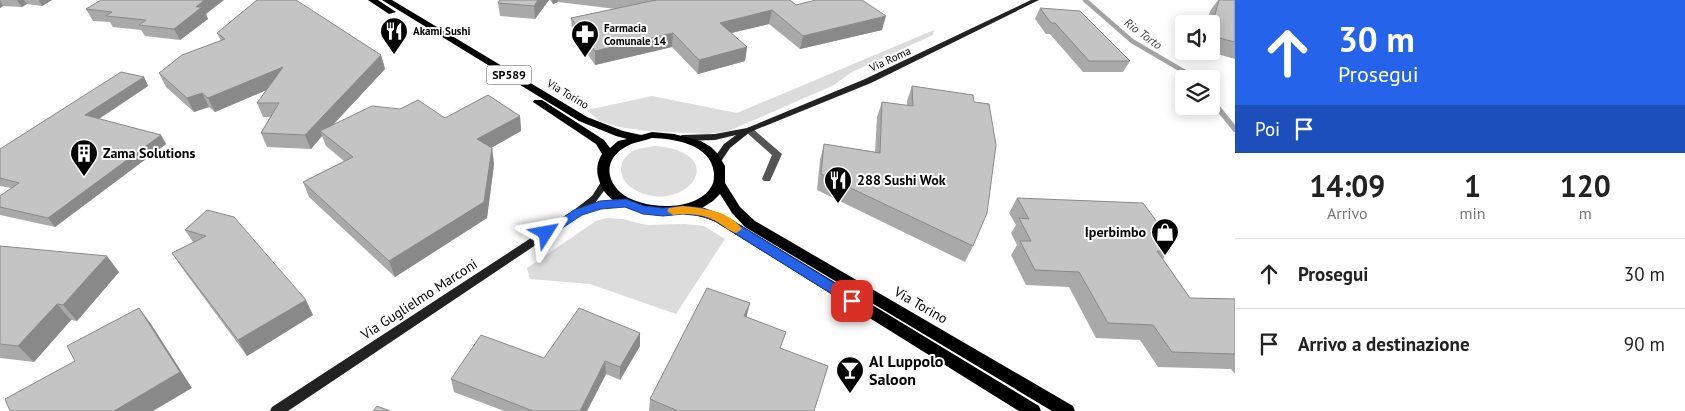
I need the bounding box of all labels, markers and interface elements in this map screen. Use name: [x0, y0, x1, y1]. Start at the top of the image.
water label: Rio Torto: [1121, 15, 1165, 52]
map controls: [1175, 15, 1220, 115]
button: sound: [1175, 15, 1220, 60]
restaurant icon: Akami Sushi: [379, 16, 409, 55]
text: 30 m: [1338, 16, 1415, 62]
pharmacy icon: Farmacia Comunale 14: [570, 19, 600, 58]
icon: ahead: [1255, 20, 1320, 85]
place label: Farmacia Comunale 14: [604, 21, 667, 48]
place label: Akami Sushi: [413, 24, 470, 38]
street label: Via Roma: [866, 43, 913, 75]
text: Prosegui: [1338, 60, 1419, 88]
road number: SP589: [486, 66, 532, 84]
button: layers: [1175, 70, 1220, 115]
street label: Via Torino: [544, 76, 592, 112]
icon: arrive: [1290, 115, 1318, 143]
text: Poi: [1255, 117, 1280, 141]
building icon: Zama Solutions: [69, 138, 99, 177]
place label: Zama Solutions: [103, 144, 195, 162]
restaurant icon: 288 Sushi Wok: [823, 165, 853, 204]
text: 14:09: [1309, 166, 1385, 205]
text: 1: [1464, 166, 1481, 205]
text: 120: [1560, 166, 1611, 205]
place label: 288 Sushi Wok: [857, 171, 946, 189]
text: Arrivo: [1327, 203, 1368, 223]
text: min: [1460, 203, 1486, 223]
text: m: [1579, 203, 1592, 223]
position arrow: [519, 206, 571, 258]
shop icon: Iperbimbo: [1150, 217, 1180, 256]
place label: Iperbimbo: [1085, 223, 1146, 241]
street label: Via Guglielmo Marconi: [356, 255, 481, 344]
icon: ahead: [1255, 260, 1283, 288]
text: Prosegui: [1298, 262, 1368, 286]
text: 30 m: [1624, 262, 1665, 286]
pin: [831, 280, 873, 322]
street label: Via Torino: [890, 282, 951, 328]
icon: arrive: [838, 287, 866, 315]
icon: arrive: [1255, 330, 1283, 358]
text: Arrivo a destinazione: [1298, 332, 1470, 356]
text: 90 m: [1624, 332, 1665, 356]
place label: Al Luppolo Saloon: [869, 351, 944, 389]
bar icon: Al Luppolo Saloon: [835, 355, 865, 394]

